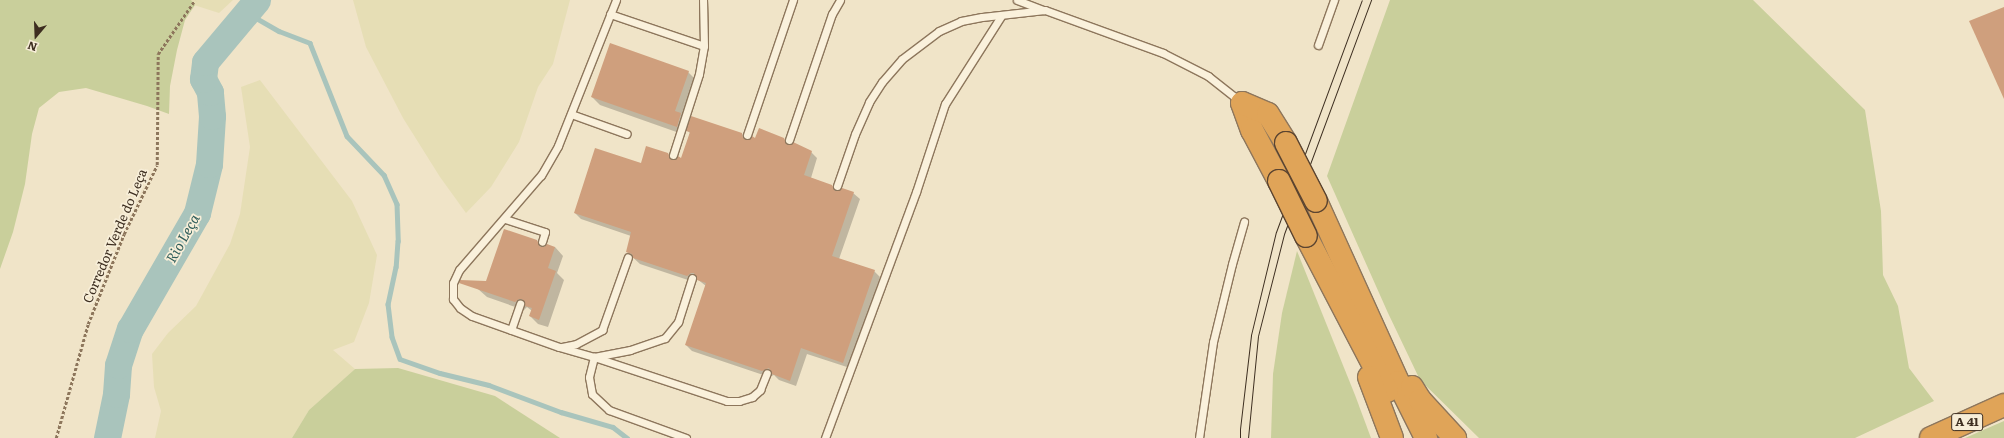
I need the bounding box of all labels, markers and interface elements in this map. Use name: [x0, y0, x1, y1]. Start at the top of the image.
north arrow: [16, 16, 56, 56]
text: N: [25, 38, 39, 56]
street label: Corredor Verde do Leça: [80, 167, 150, 305]
water label: Rio Leça: [162, 211, 202, 265]
road number: A 41: [1951, 412, 1983, 432]

